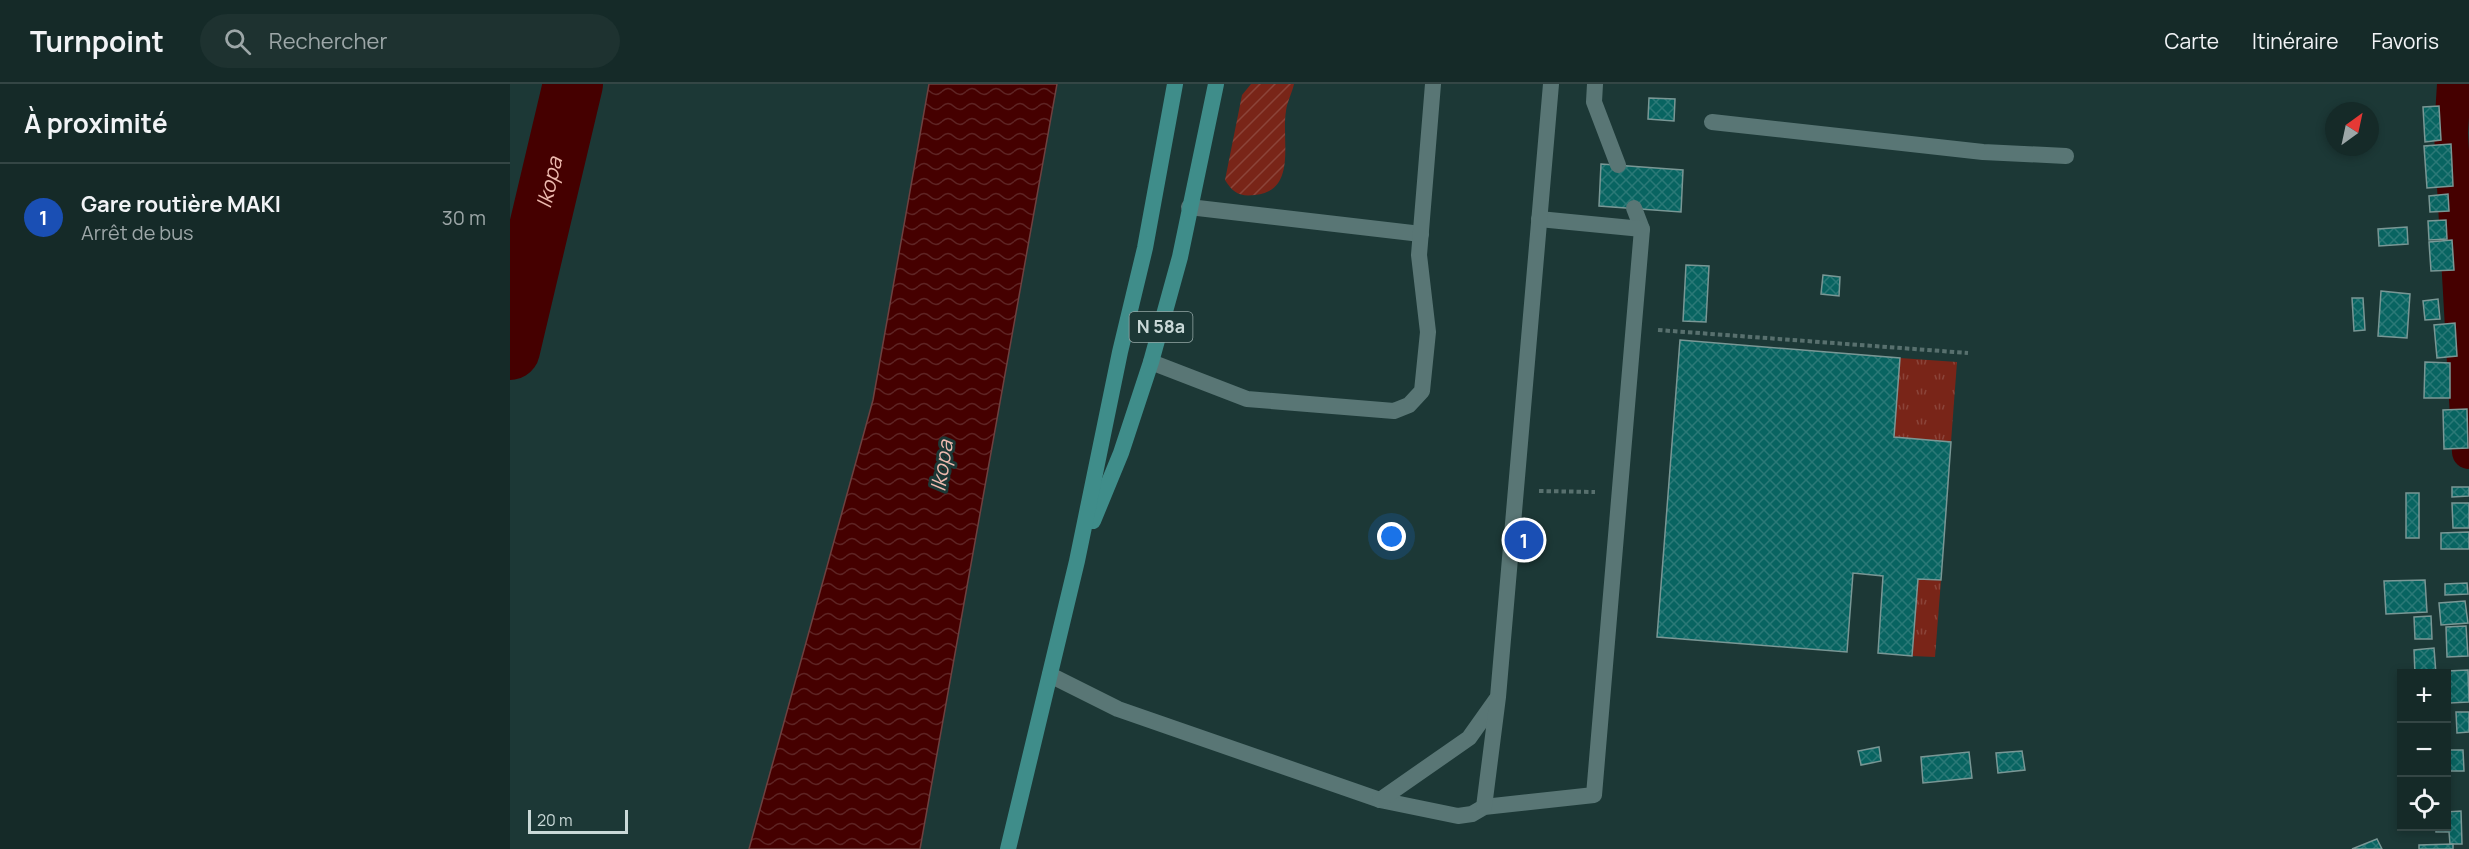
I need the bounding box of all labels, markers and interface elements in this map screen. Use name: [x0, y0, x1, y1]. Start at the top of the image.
search box: [200, 14, 620, 68]
text: Turnpoint: [30, 22, 164, 60]
icon: search: [221, 25, 254, 58]
text: Rechercher: [269, 26, 387, 56]
text: Carte: [2165, 27, 2219, 55]
text: Itinéraire: [2252, 27, 2338, 55]
text: Favoris: [2371, 27, 2439, 55]
north arrow: [2325, 102, 2379, 156]
text: À proximité: [24, 105, 168, 141]
water label: Ikopa: [529, 153, 569, 211]
text: Gare routière MAKI: [81, 189, 281, 219]
text: 1: [39, 204, 48, 231]
text: 30 m: [442, 204, 486, 231]
text: Arrêt de bus: [81, 219, 194, 246]
road number: N 58a: [1130, 312, 1192, 342]
water label: Ikopa: [923, 437, 959, 494]
pin: 1: [1504, 518, 1544, 562]
your location: [1377, 522, 1406, 551]
map controls: [2397, 669, 2451, 831]
button: +: [2397, 669, 2451, 723]
button: −: [2397, 723, 2451, 777]
button: locate: [2397, 777, 2451, 831]
scale bar: [528, 807, 628, 834]
text: 20 m: [537, 809, 573, 831]

